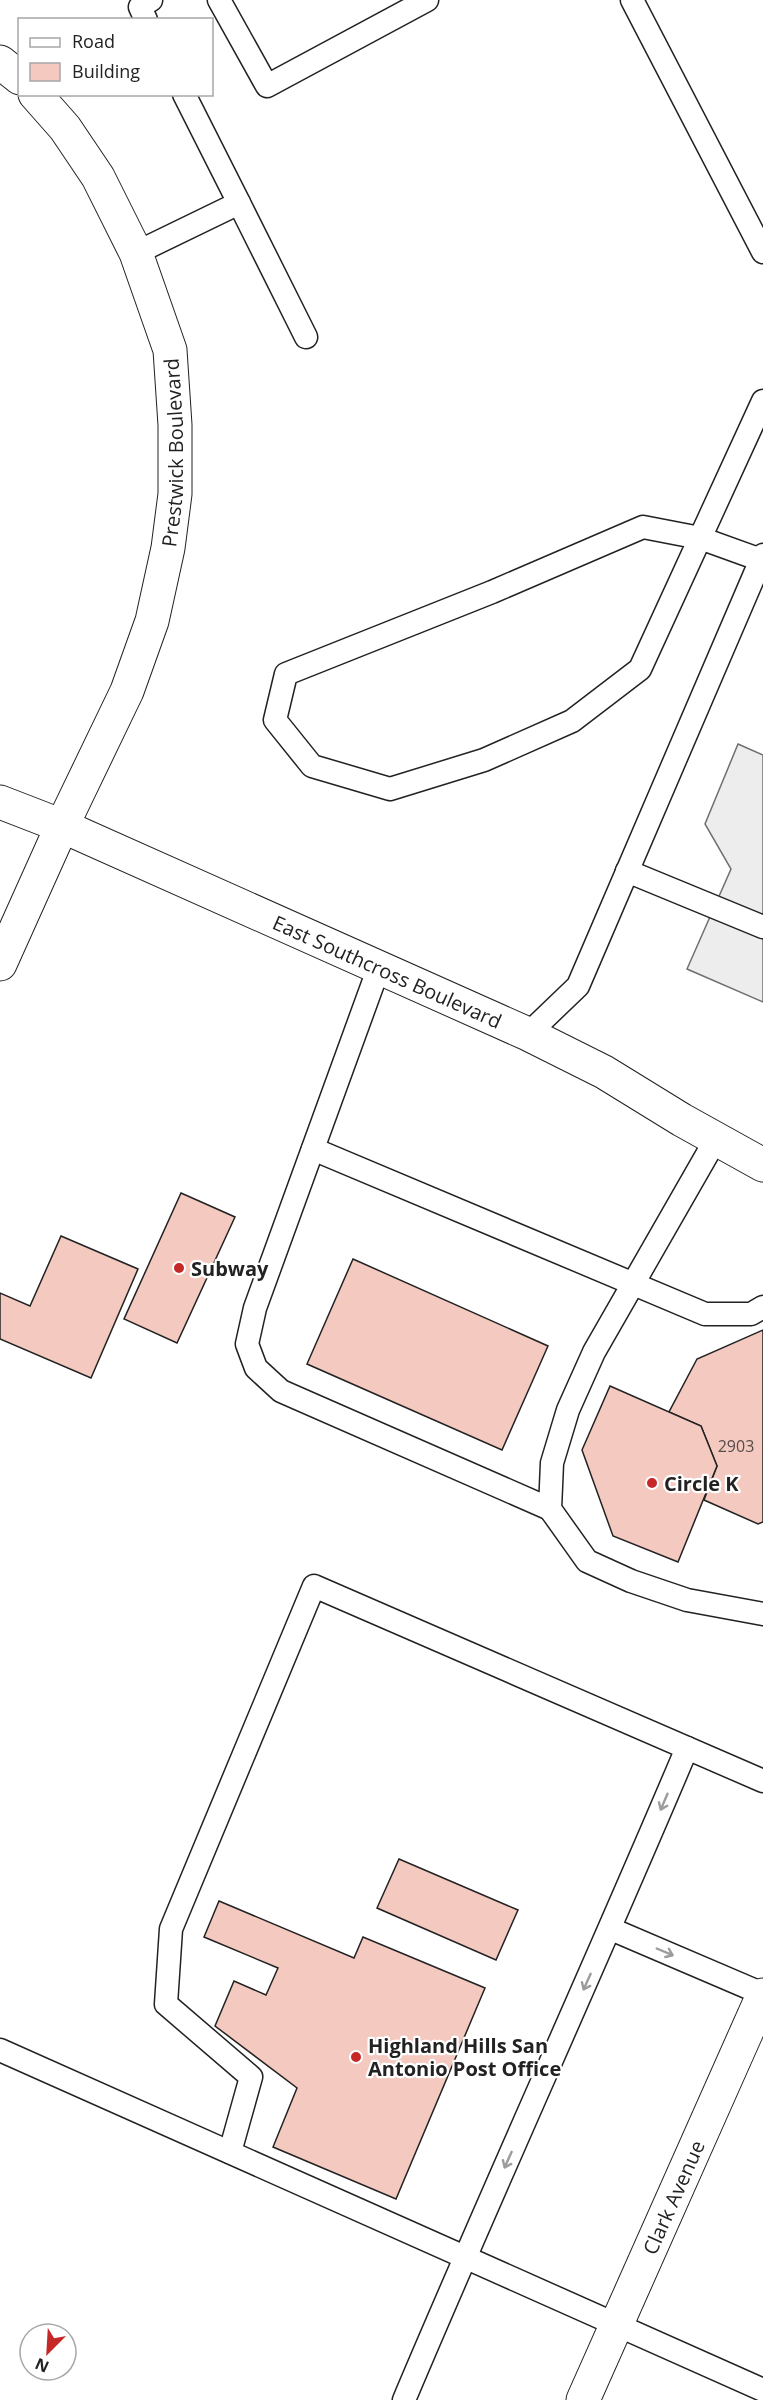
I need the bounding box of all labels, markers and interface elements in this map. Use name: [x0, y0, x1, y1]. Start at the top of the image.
legend: [18, 18, 213, 96]
text: Road: [72, 29, 115, 53]
text: Building: [72, 59, 140, 83]
street label: Prestwick Boulevard: [155, 357, 189, 548]
street label: East Southcross Boulevard: [269, 908, 506, 1034]
place label: Subway: [191, 1255, 269, 1282]
marker: Subway: [172, 1261, 186, 1275]
house number: 2903: [718, 1435, 754, 1457]
place label: Circle K: [664, 1470, 739, 1497]
marker: Circle K: [645, 1476, 659, 1490]
one-way arrow: [658, 1792, 669, 1810]
one-way arrow: [655, 1946, 673, 1958]
one-way arrow: [581, 1972, 592, 1991]
place label: Highland Hills San Antonio Post Office: [368, 2032, 561, 2082]
marker: Highland Hills San Antonio Post Office: [349, 2050, 363, 2064]
street label: Clark Avenue: [636, 2136, 710, 2259]
one-way arrow: [501, 2151, 513, 2169]
north arrow: [18, 2322, 78, 2382]
text: N: [31, 2353, 52, 2378]

